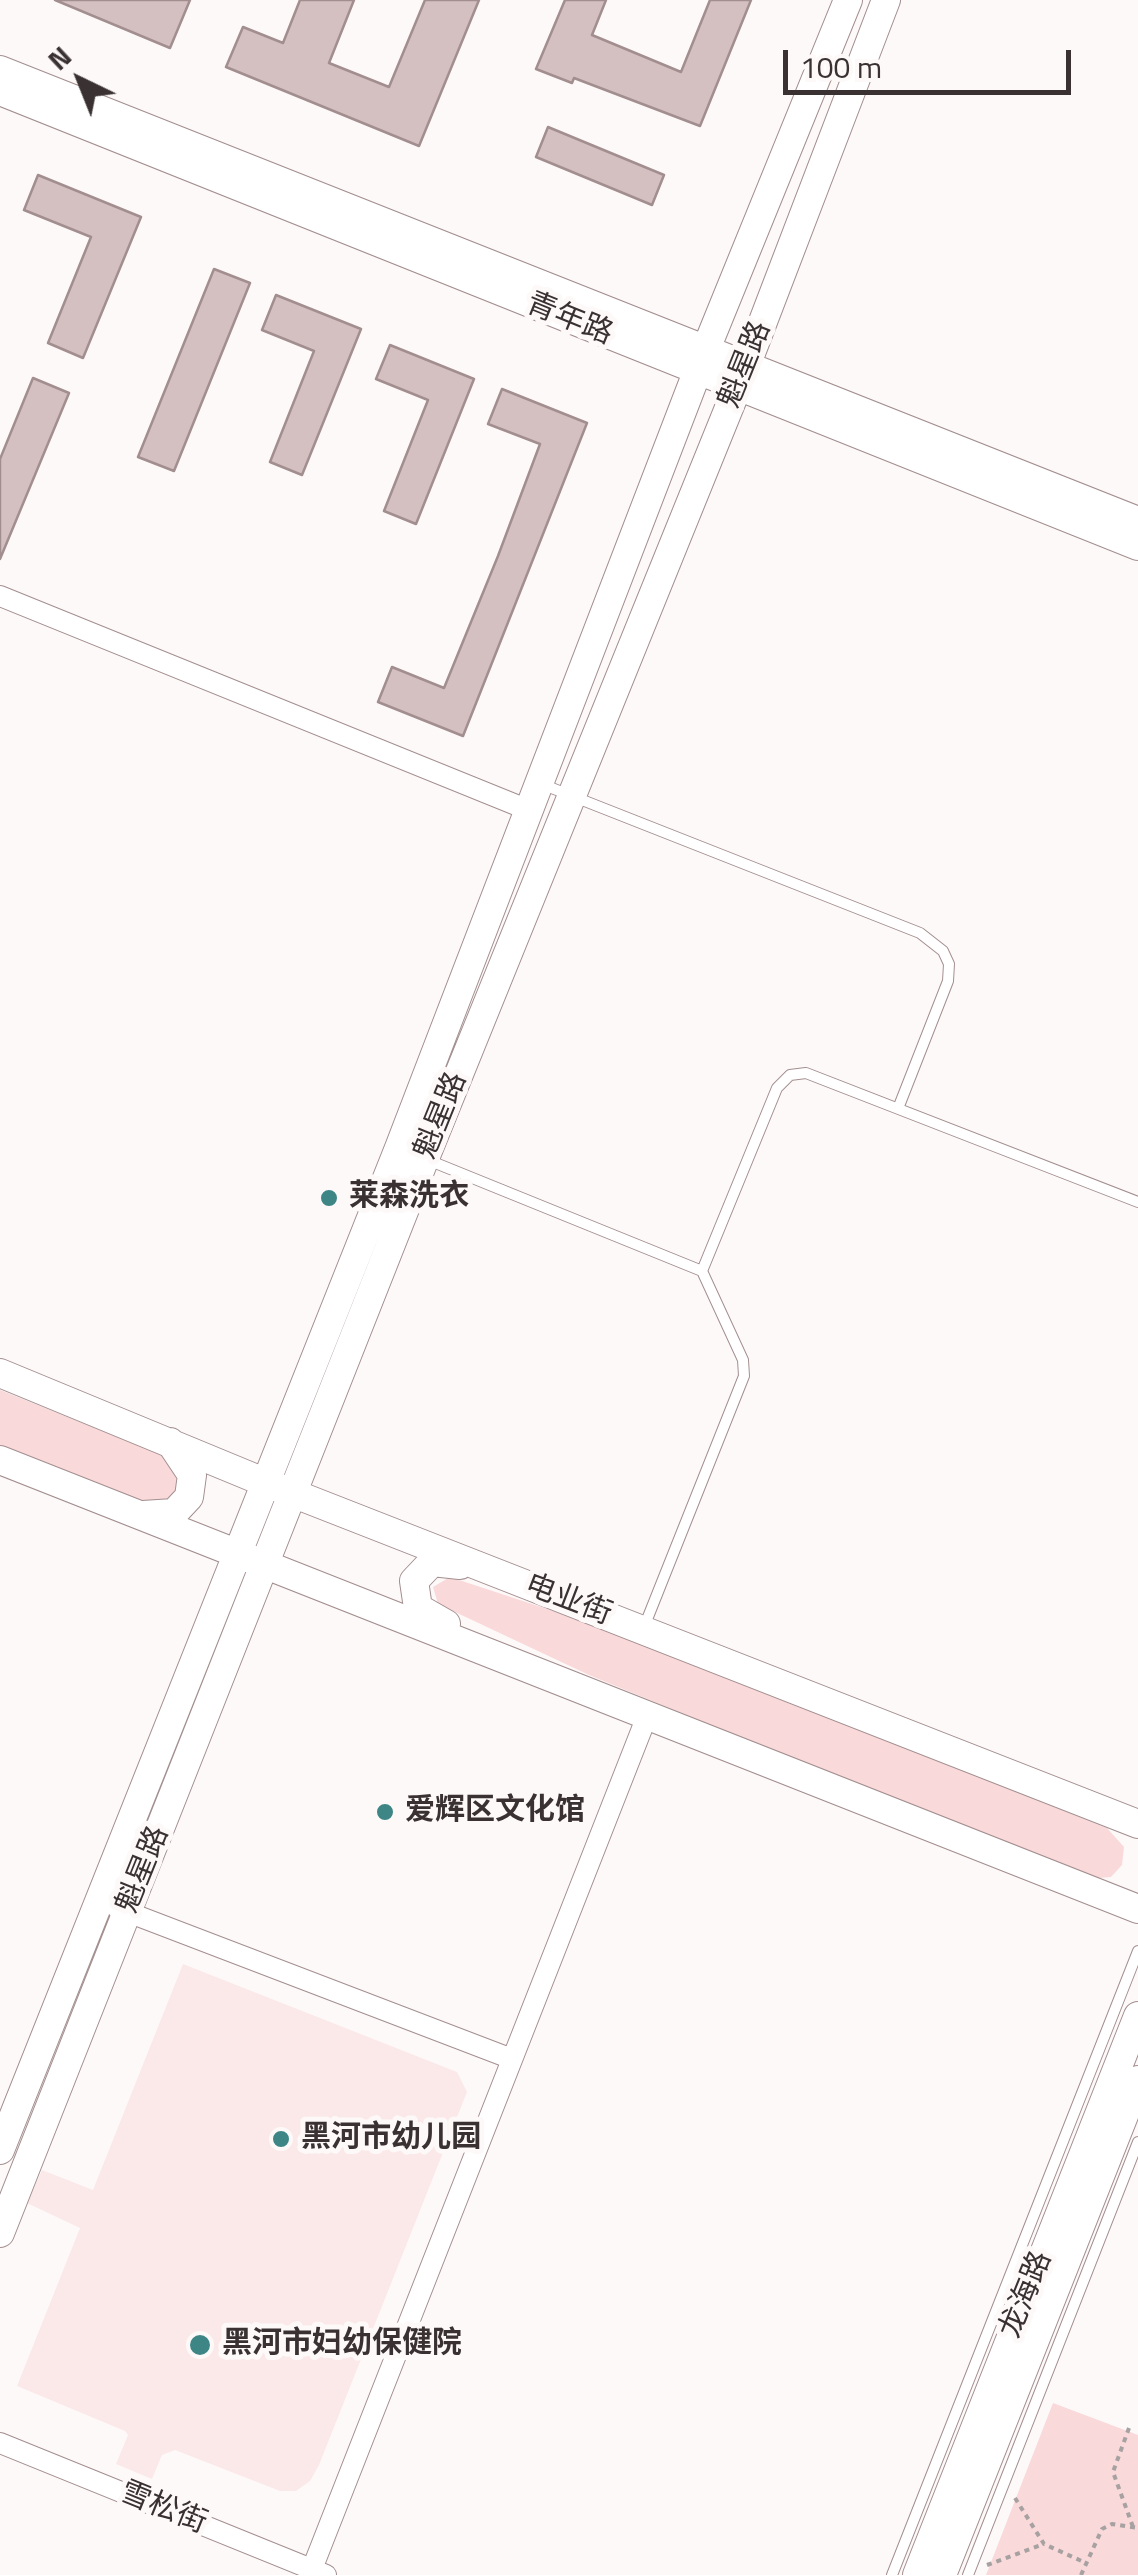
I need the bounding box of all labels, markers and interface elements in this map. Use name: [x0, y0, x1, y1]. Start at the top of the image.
north arrow: [30, 30, 130, 130]
scale bar: [788, 30, 1076, 92]
text: N: [37, 35, 81, 80]
text: 100 m: [800, 44, 882, 90]
street label: 青年路: [521, 286, 617, 354]
street label: 魁星路: [712, 317, 780, 413]
street label: 魁星路: [408, 1068, 476, 1164]
place label: 莱森洗衣: [349, 1180, 469, 1216]
marker: 莱森洗衣: [318, 1187, 340, 1209]
street label: 电业街: [520, 1568, 616, 1634]
place label: 爱辉区文化馆: [405, 1794, 585, 1830]
marker: 爱辉区文化馆: [374, 1801, 396, 1823]
street label: 魁星路: [110, 1822, 178, 1918]
place label: 黑河市幼儿园: [301, 2121, 481, 2157]
marker: 黑河市幼儿园: [270, 2128, 292, 2150]
street label: 龙海路: [993, 2247, 1061, 2343]
place label: 黑河市妇幼保健院: [222, 2327, 462, 2363]
marker: 黑河市妇幼保健院: [187, 2332, 213, 2358]
street label: 雪松街: [115, 2475, 211, 2543]

